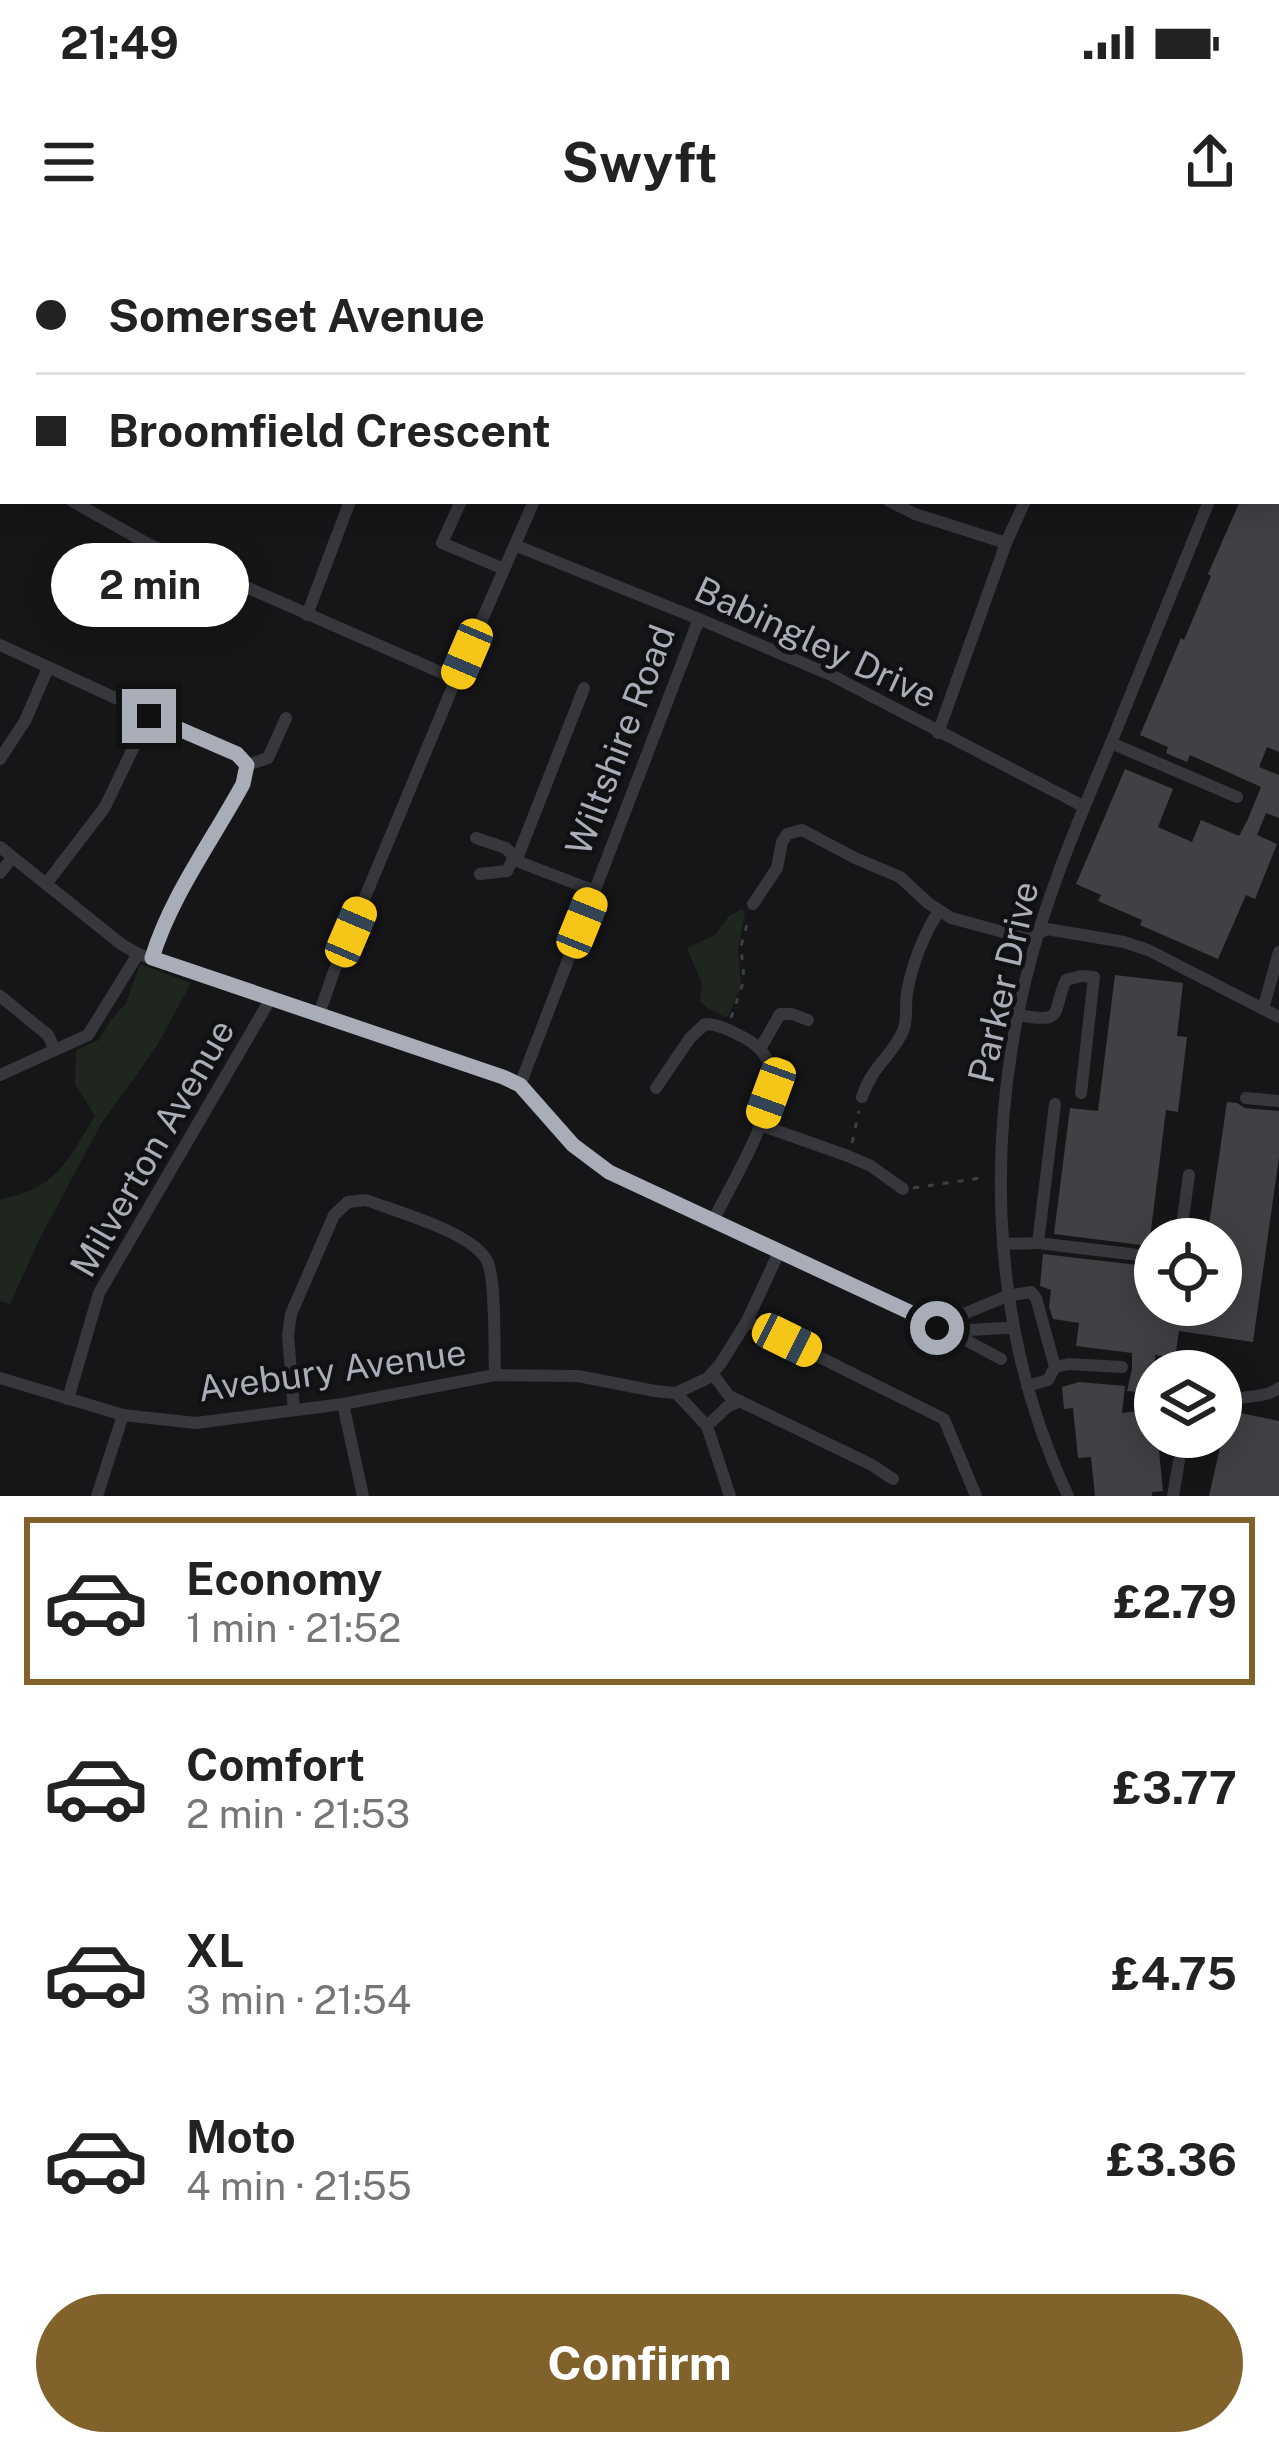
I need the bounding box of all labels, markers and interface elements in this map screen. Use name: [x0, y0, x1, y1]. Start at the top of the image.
text: 21:49: [60, 16, 179, 69]
icon: menu: [36, 129, 102, 195]
icon: share: [1177, 129, 1243, 195]
text: Swyft: [562, 131, 717, 194]
text: Somerset Avenue: [108, 289, 485, 342]
text: Broomfield Crescent: [108, 404, 551, 457]
callout: 2 min: [50, 542, 248, 626]
text: 2 min: [99, 562, 201, 608]
street label: Babingley Drive: [688, 568, 944, 716]
car: [436, 614, 498, 694]
street label: Wiltshire Road: [557, 619, 683, 861]
route end: [122, 689, 176, 743]
street label: Parker Drive: [959, 877, 1047, 1087]
car: [552, 883, 612, 963]
car: [320, 892, 382, 972]
street label: Milverton Avenue: [61, 1012, 243, 1284]
car: [742, 1053, 800, 1133]
map controls: [1134, 1218, 1242, 1458]
button: locate: [1134, 1218, 1242, 1326]
route start: [910, 1301, 964, 1355]
car: [747, 1308, 827, 1372]
street label: Avebury Avenue: [195, 1330, 469, 1410]
button: layers: [1134, 1350, 1242, 1458]
icon: car: [42, 1547, 150, 1655]
text: Economy: [186, 1552, 382, 1605]
text: £2.79: [1113, 1575, 1237, 1628]
text: 1 min · 21:52: [186, 1605, 401, 1651]
icon: car: [42, 1733, 150, 1841]
text: Comfort: [186, 1738, 365, 1791]
text: £3.77: [1113, 1761, 1237, 1814]
text: 2 min · 21:53: [186, 1791, 410, 1837]
icon: car: [42, 1919, 150, 2027]
text: XL: [186, 1924, 244, 1977]
text: £4.75: [1111, 1947, 1237, 2000]
text: 3 min · 21:54: [186, 1977, 411, 2023]
icon: car: [42, 2105, 150, 2213]
text: Moto: [186, 2110, 296, 2163]
text: £3.36: [1106, 2133, 1237, 2186]
text: 4 min · 21:55: [186, 2163, 412, 2209]
button: Confirm: [36, 2294, 1243, 2432]

